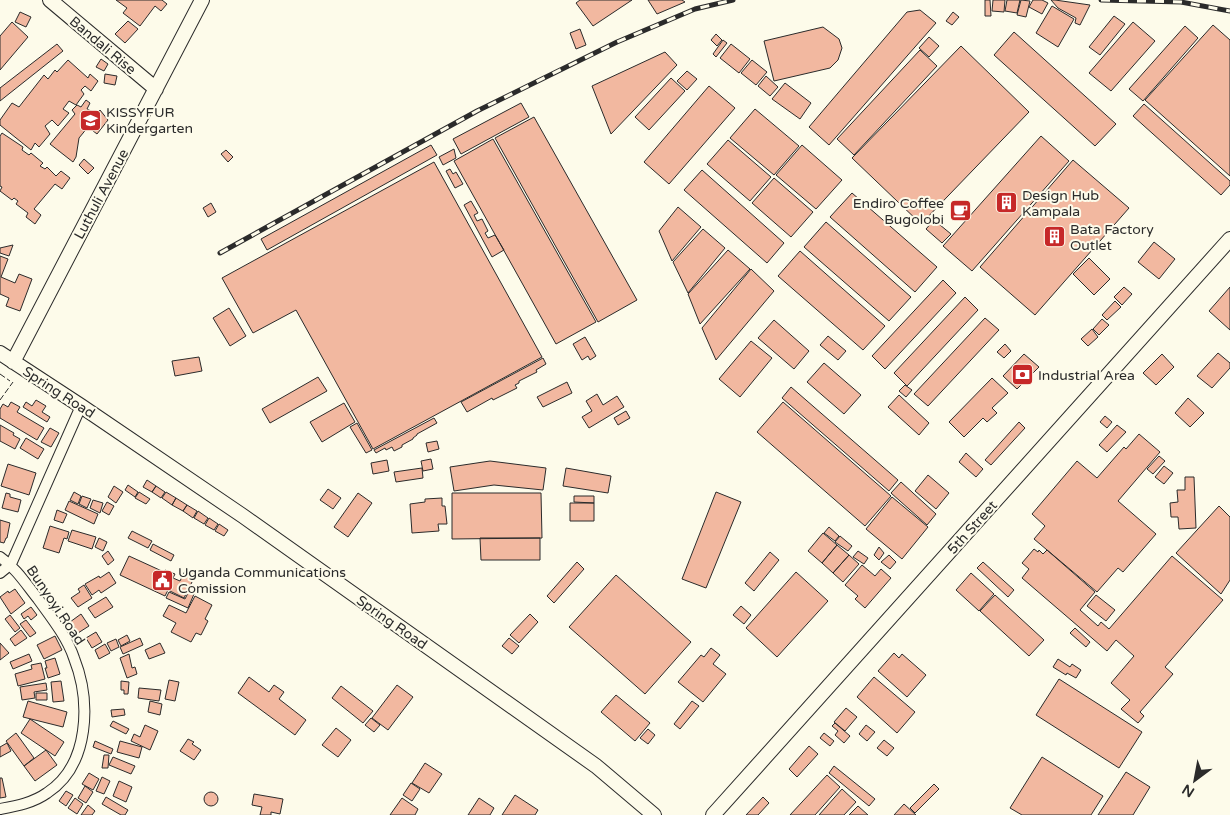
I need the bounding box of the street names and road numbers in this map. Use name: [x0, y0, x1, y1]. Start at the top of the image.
street label: Bandali Rise: [66, 13, 139, 78]
street label: Luthuli Avenue: [71, 146, 132, 242]
street label: Spring Road: [20, 363, 98, 422]
street label: 5th Street: [944, 497, 1001, 558]
street label: Bunyoyi Road: [23, 562, 88, 648]
street label: Spring Road: [353, 592, 430, 653]

